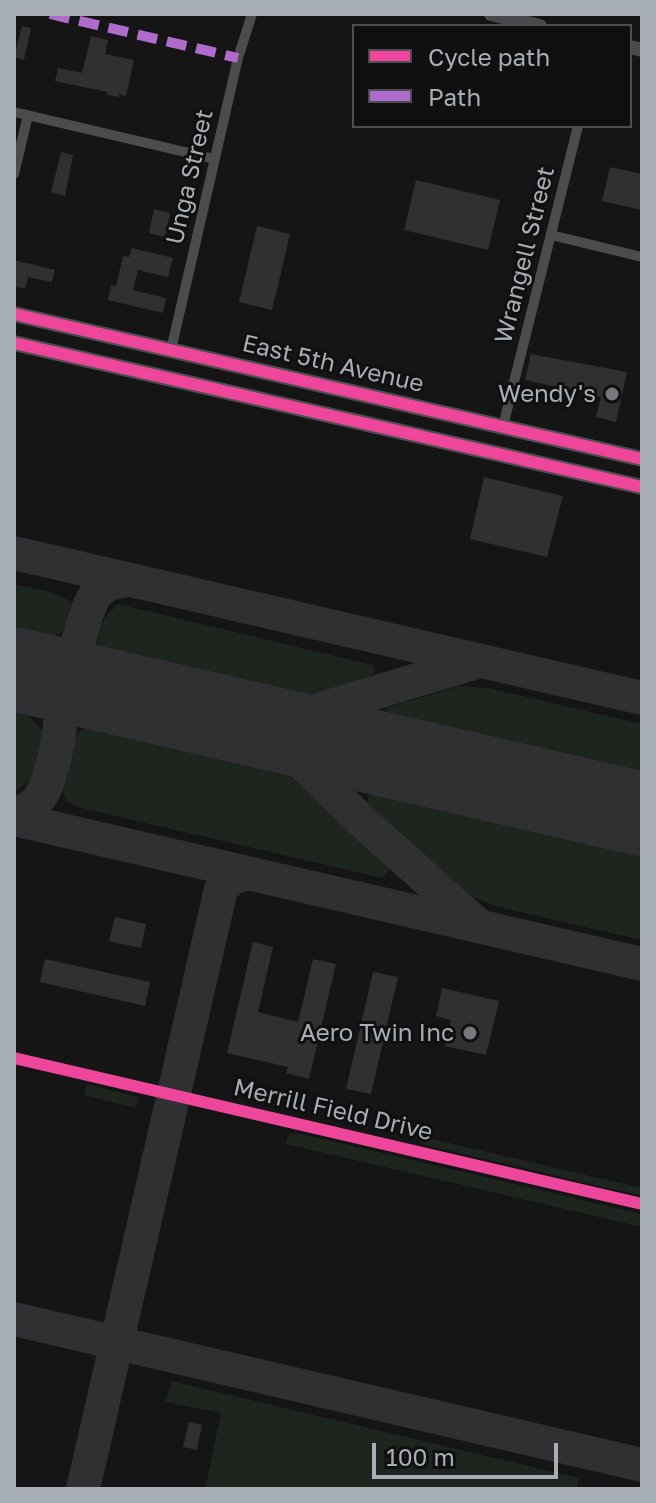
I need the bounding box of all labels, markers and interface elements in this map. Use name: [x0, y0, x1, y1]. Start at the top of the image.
legend: [352, 24, 632, 128]
text: Cycle path: [428, 42, 550, 71]
text: Path: [428, 82, 481, 111]
street label: Unga Street: [160, 107, 220, 247]
street label: Wrangell Street: [489, 164, 561, 346]
street label: East 5th Avenue: [239, 329, 427, 399]
place label: Wendy's: [498, 380, 596, 408]
marker: Wendy's: [603, 385, 621, 403]
place label: Aero Twin Inc: [300, 1019, 454, 1047]
marker: Aero Twin Inc: [461, 1024, 479, 1042]
street label: Merrill Field Drive: [231, 1073, 435, 1147]
scale bar: [376, 1427, 562, 1477]
text: 100 m: [386, 1442, 455, 1471]

